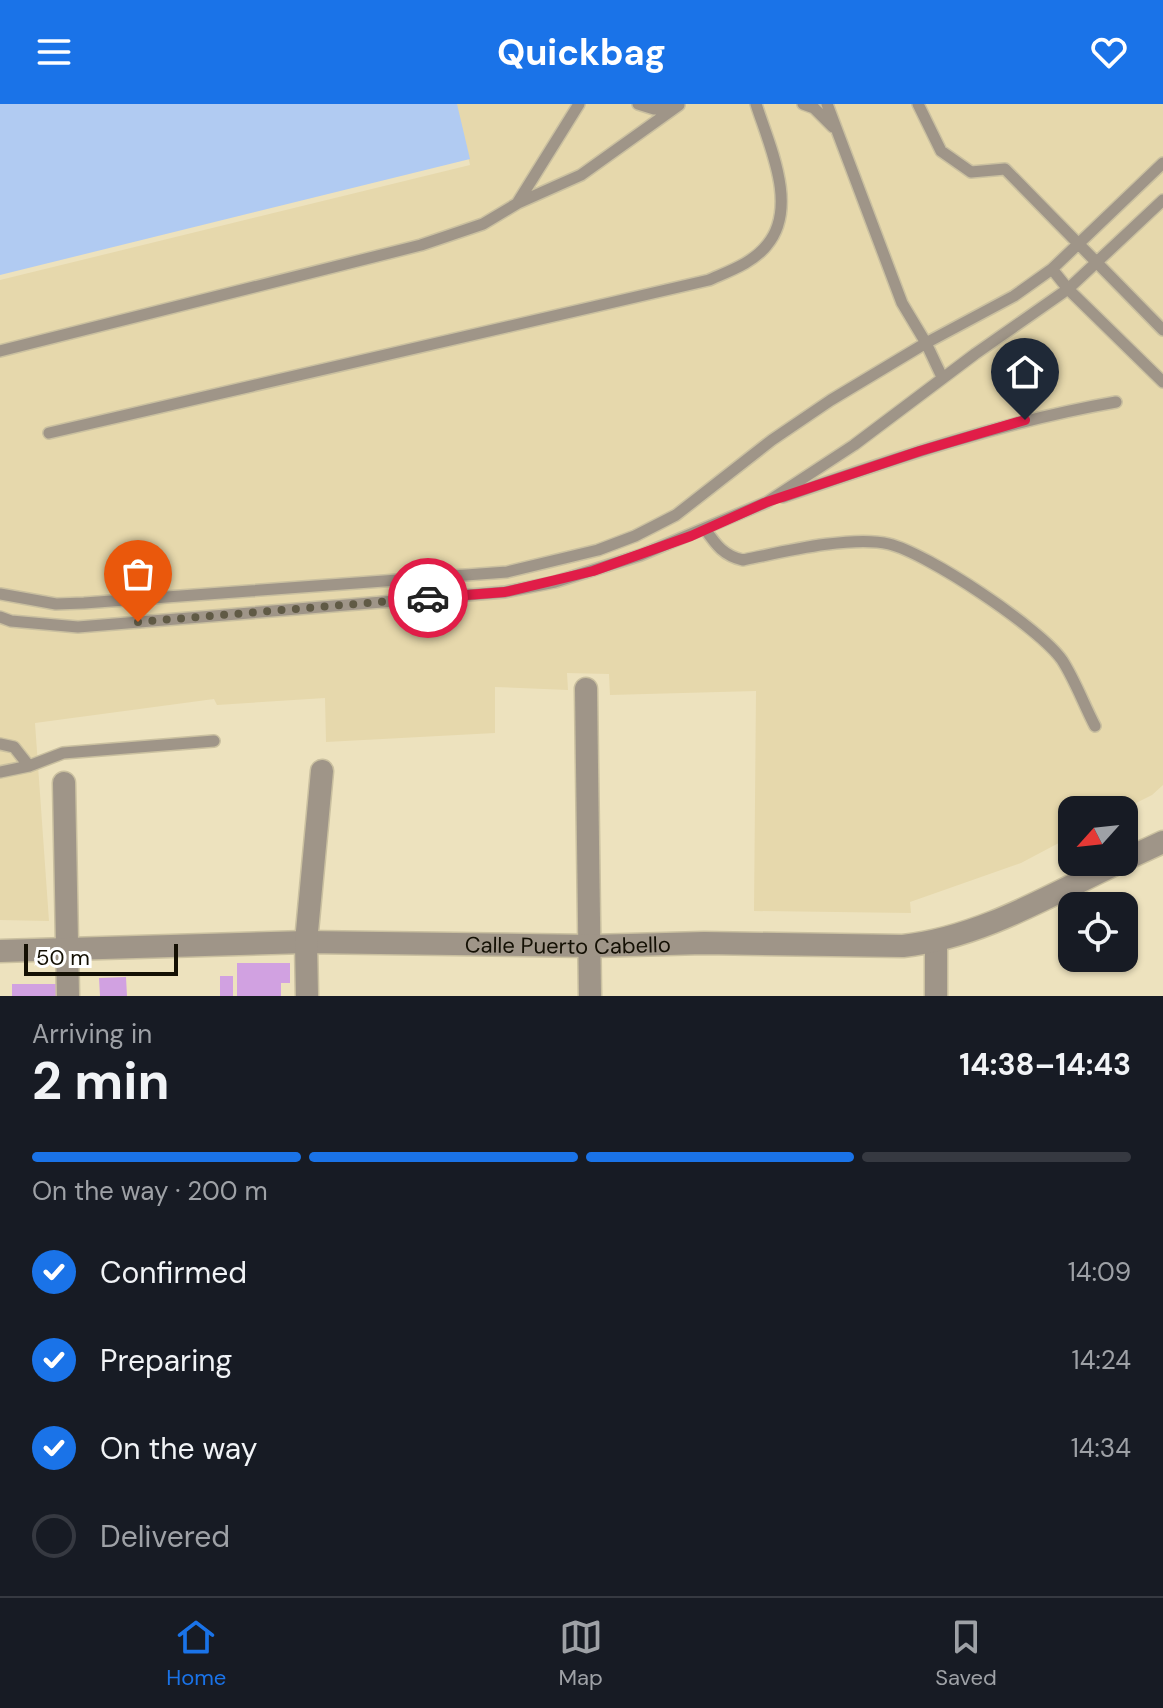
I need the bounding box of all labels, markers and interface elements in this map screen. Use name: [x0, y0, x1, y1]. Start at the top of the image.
text: Quickbag: [497, 29, 666, 76]
icon: menu: [32, 30, 76, 74]
icon: heart: [1087, 30, 1131, 74]
pin: [991, 338, 1059, 420]
icon: home: [1003, 350, 1047, 394]
pin: [104, 540, 172, 622]
icon: bag: [116, 552, 160, 596]
courier: [388, 558, 468, 638]
icon: car: [406, 576, 450, 620]
north arrow: [1058, 796, 1138, 876]
map controls: [1058, 796, 1138, 972]
button: locate: [1058, 892, 1138, 972]
street label: Calle Puerto Cabello: [465, 930, 671, 961]
scale bar: [24, 940, 178, 976]
text: 50 m: [36, 943, 90, 972]
text: Arriving in: [32, 1017, 152, 1051]
text: 14:38–14:43: [959, 1045, 1131, 1084]
text: 2 min: [32, 1047, 170, 1115]
text: On the way · 200 m: [32, 1174, 268, 1208]
icon: check: [32, 1250, 76, 1294]
text: Confirmed: [100, 1253, 247, 1292]
text: 14:09: [1068, 1255, 1131, 1289]
icon: check: [32, 1338, 76, 1382]
text: Preparing: [100, 1341, 232, 1380]
text: 14:24: [1072, 1343, 1131, 1377]
icon: check: [32, 1426, 76, 1470]
text: On the way: [100, 1429, 257, 1468]
text: 14:34: [1071, 1431, 1131, 1465]
text: Delivered: [100, 1517, 230, 1556]
tab: Home: [166, 1615, 226, 1692]
tab: Map: [559, 1615, 603, 1692]
tab: Saved: [935, 1615, 997, 1692]

